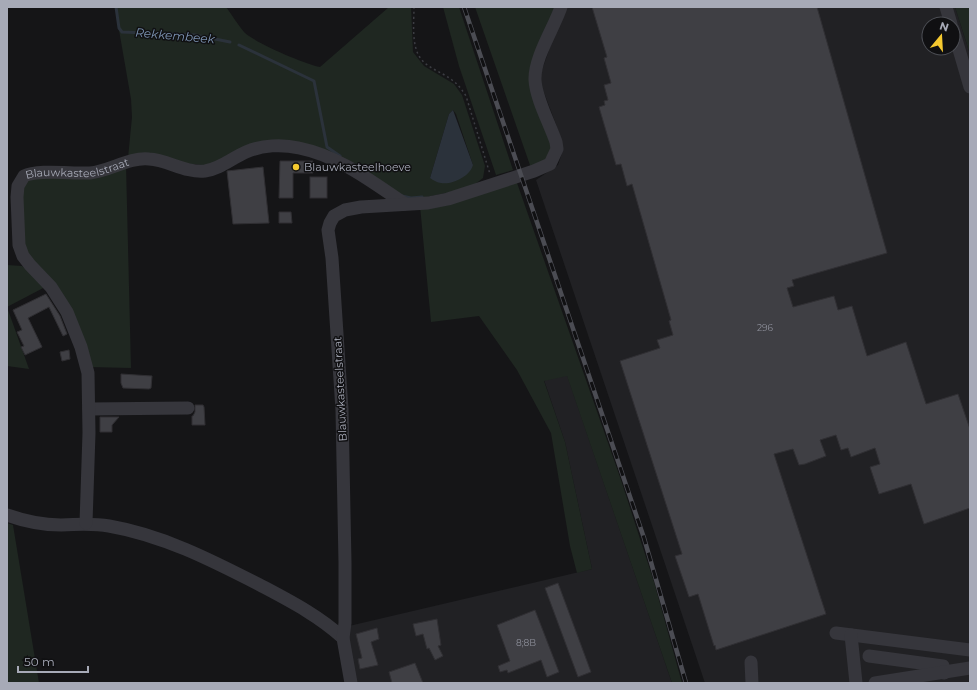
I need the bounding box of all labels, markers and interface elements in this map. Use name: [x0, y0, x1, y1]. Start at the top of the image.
north arrow: [921, 16, 961, 56]
text: N: [938, 18, 950, 35]
water label: Rekkembeek: [135, 25, 216, 47]
street label: Blauwkasteelstraat: [24, 155, 131, 182]
place label: Blauwkasteelhoeve: [304, 160, 411, 174]
marker: Blauwkasteelhoeve: [291, 162, 301, 172]
house number: 296: [757, 322, 774, 333]
street label: Blauwkasteelstraat: [330, 336, 350, 442]
house number: 8;8B: [516, 637, 536, 648]
scale bar: [18, 648, 88, 674]
text: 50 m: [24, 654, 55, 669]

